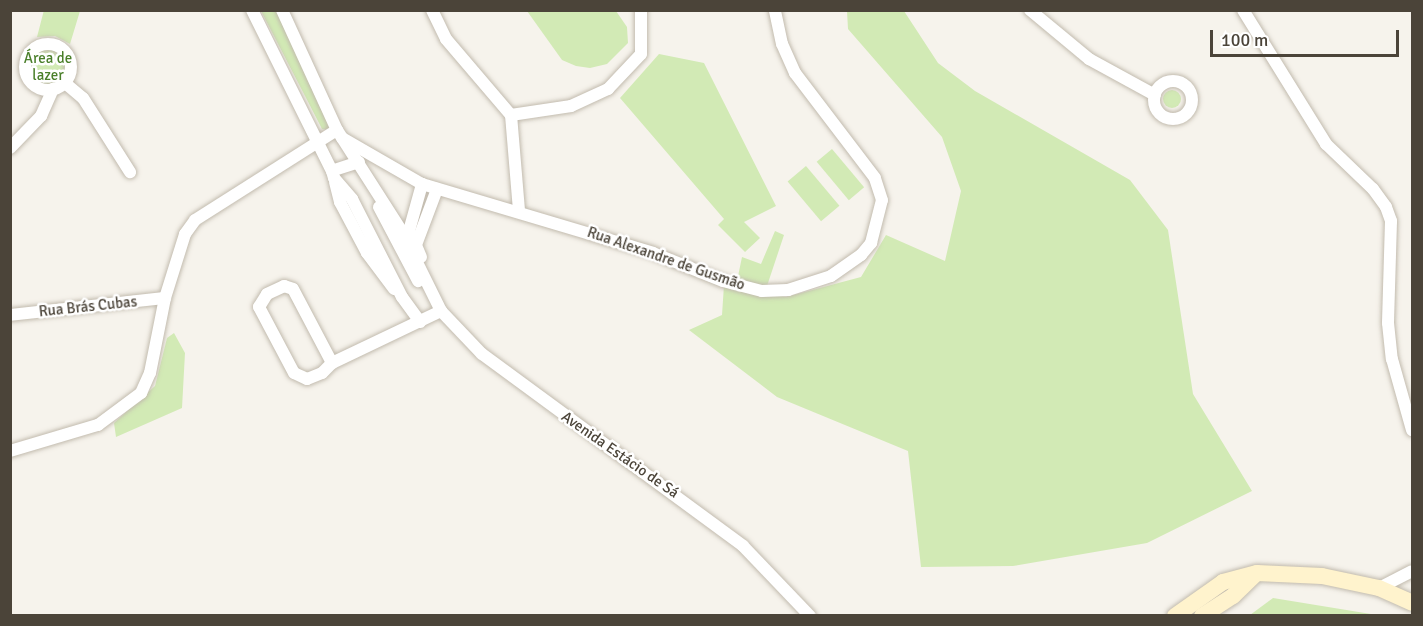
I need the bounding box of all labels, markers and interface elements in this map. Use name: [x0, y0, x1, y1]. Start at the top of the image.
scale bar: [1213, 18, 1402, 56]
text: 100 m: [1221, 29, 1268, 51]
park label: Área de lazer: [24, 49, 72, 84]
street label: Rua Alexandre de Gusmão: [585, 224, 747, 294]
street label: Rua Brás Cubas: [38, 293, 138, 321]
street label: Avenida Estácio de Sá: [558, 408, 682, 502]

